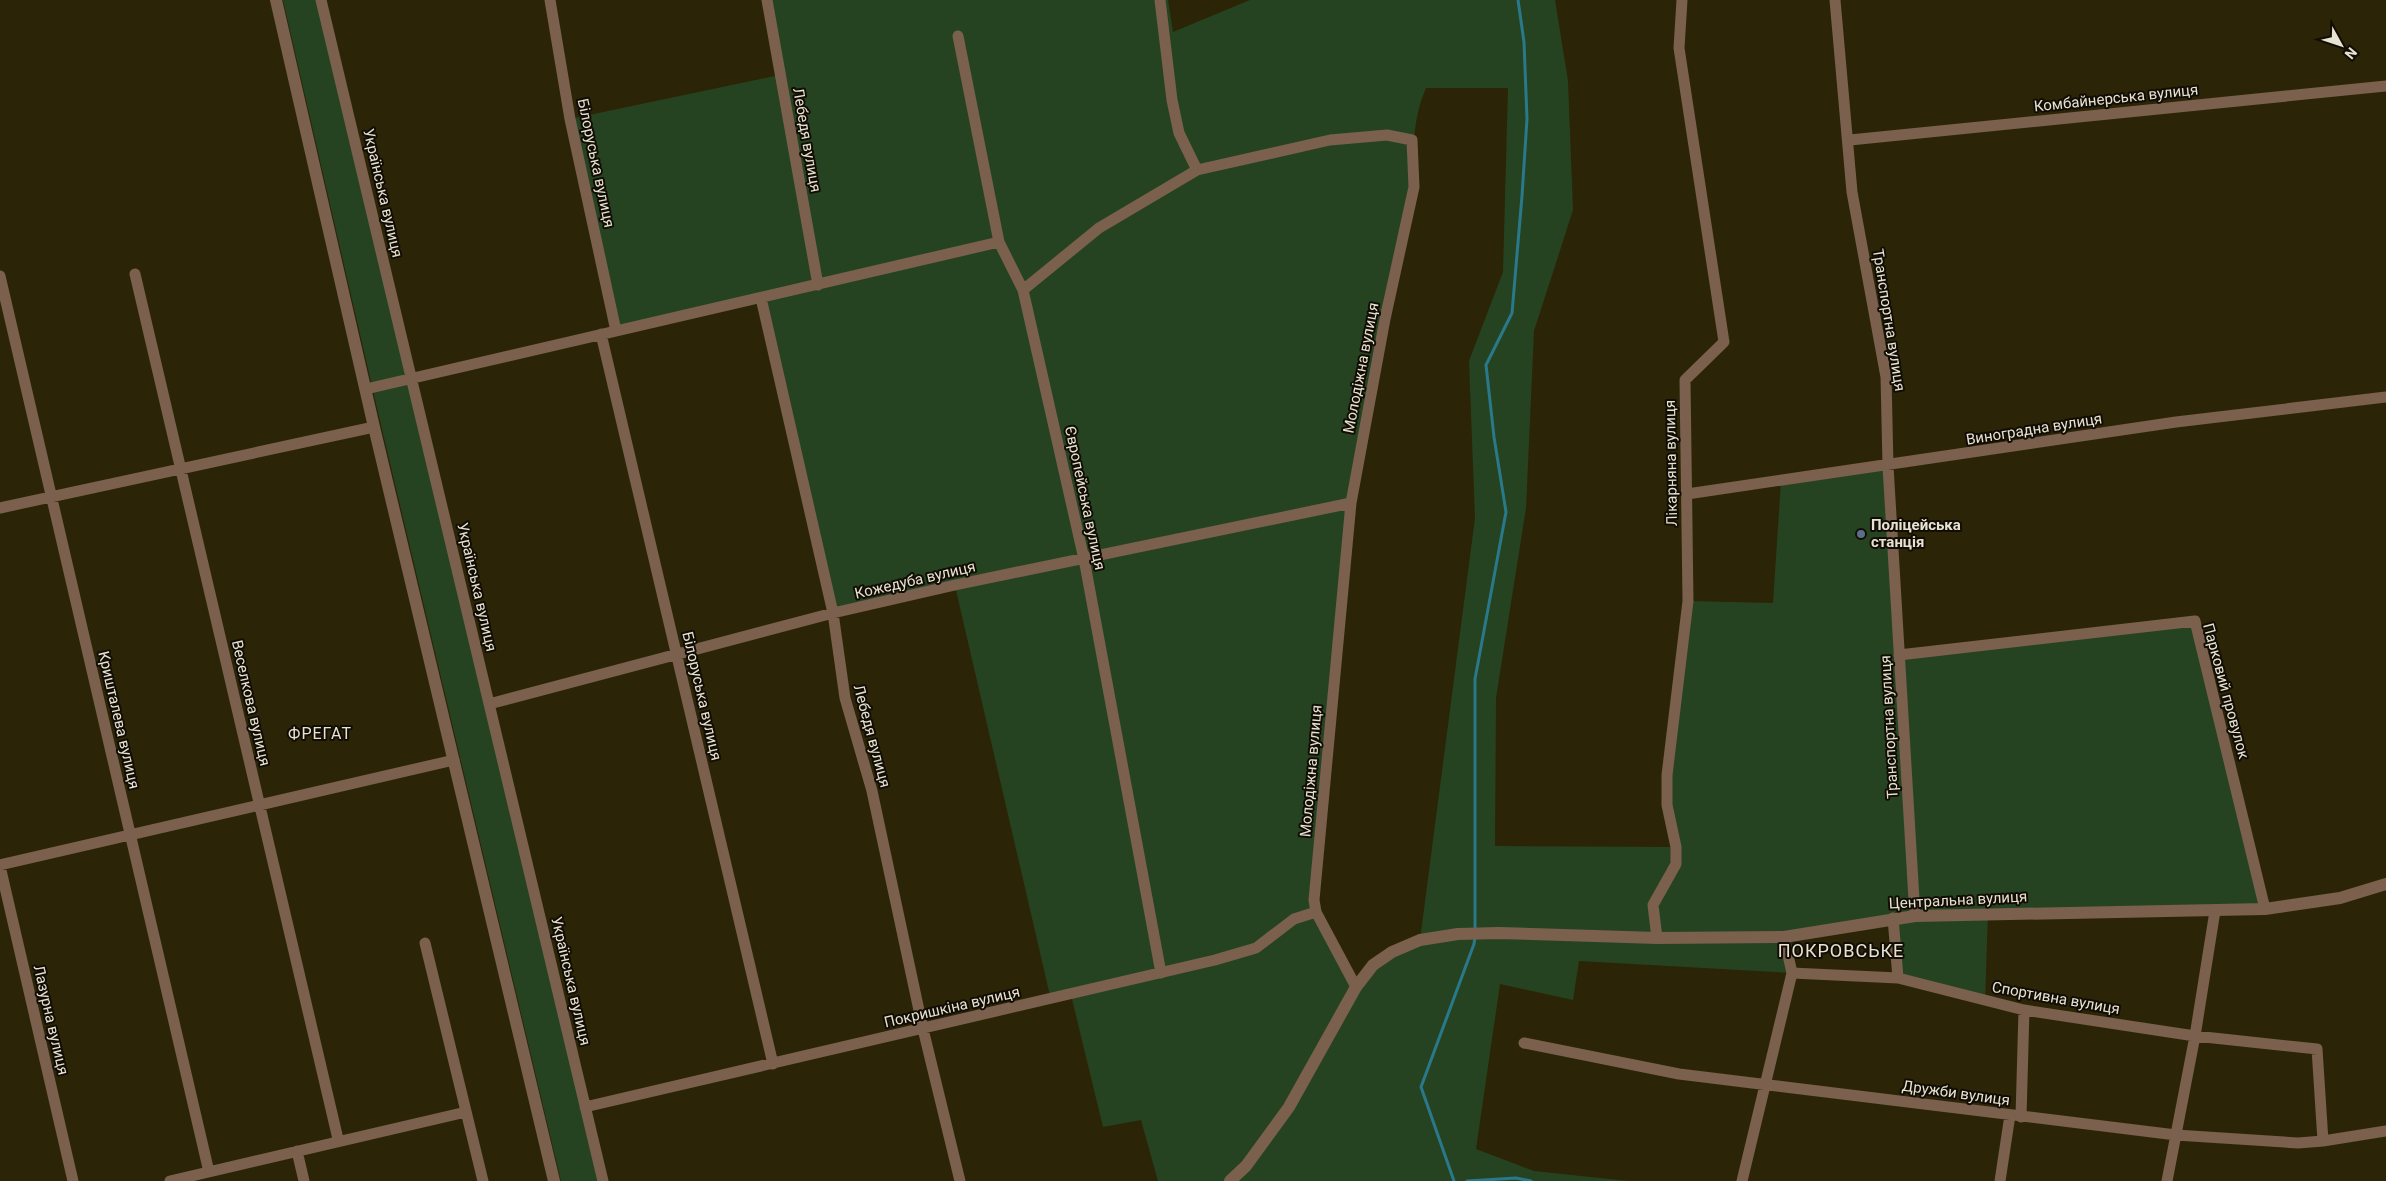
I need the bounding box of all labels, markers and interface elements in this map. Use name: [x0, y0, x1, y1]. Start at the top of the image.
north arrow: [2316, 20, 2366, 70]
text: N: [2342, 44, 2360, 62]
street label: Комбайнерська вулиця: [2033, 80, 2199, 116]
street label: Лебедя вулиця: [789, 86, 825, 194]
street label: Білоруська вулиця: [574, 97, 618, 229]
street label: Українська вулиця: [359, 127, 407, 259]
street label: Транспортна вулиця: [1869, 248, 1909, 392]
street label: Молодіжна вулиця: [1339, 301, 1383, 435]
street label: Лікарняна вулиця: [1661, 400, 1681, 526]
street label: Виноградна вулиця: [1965, 409, 2103, 449]
street label: Європейська вулиця: [1061, 424, 1109, 572]
place label: Поліцейська станція: [1871, 516, 1961, 551]
street label: Українська вулиця: [453, 521, 501, 653]
marker: Поліцейська станція: [1855, 528, 1867, 540]
street label: Кожедуба вулиця: [853, 557, 977, 603]
street label: Парковий провулок: [2199, 621, 2253, 761]
street label: Білоруська вулиця: [678, 630, 726, 762]
street label: Веселкова вулиця: [228, 638, 274, 768]
street label: Кришталева вулиця: [94, 649, 144, 791]
street label: Транспортна вулиця: [1876, 655, 1902, 799]
street label: Лебедя вулиця: [850, 683, 894, 789]
street label: Молодіжна вулиця: [1296, 704, 1326, 838]
district label: ФРЕГАТ: [288, 724, 352, 743]
street label: Центральна вулиця: [1888, 887, 2028, 913]
street label: Українська вулиця: [547, 915, 595, 1047]
district label: ПОКРОВСЬКЕ: [1778, 940, 1904, 961]
street label: Лазурна вулиця: [30, 963, 72, 1077]
street label: Спортивна вулиця: [1991, 978, 2121, 1018]
street label: Покришкіна вулиця: [882, 983, 1022, 1031]
street label: Дружби вулиця: [1901, 1077, 2011, 1109]

